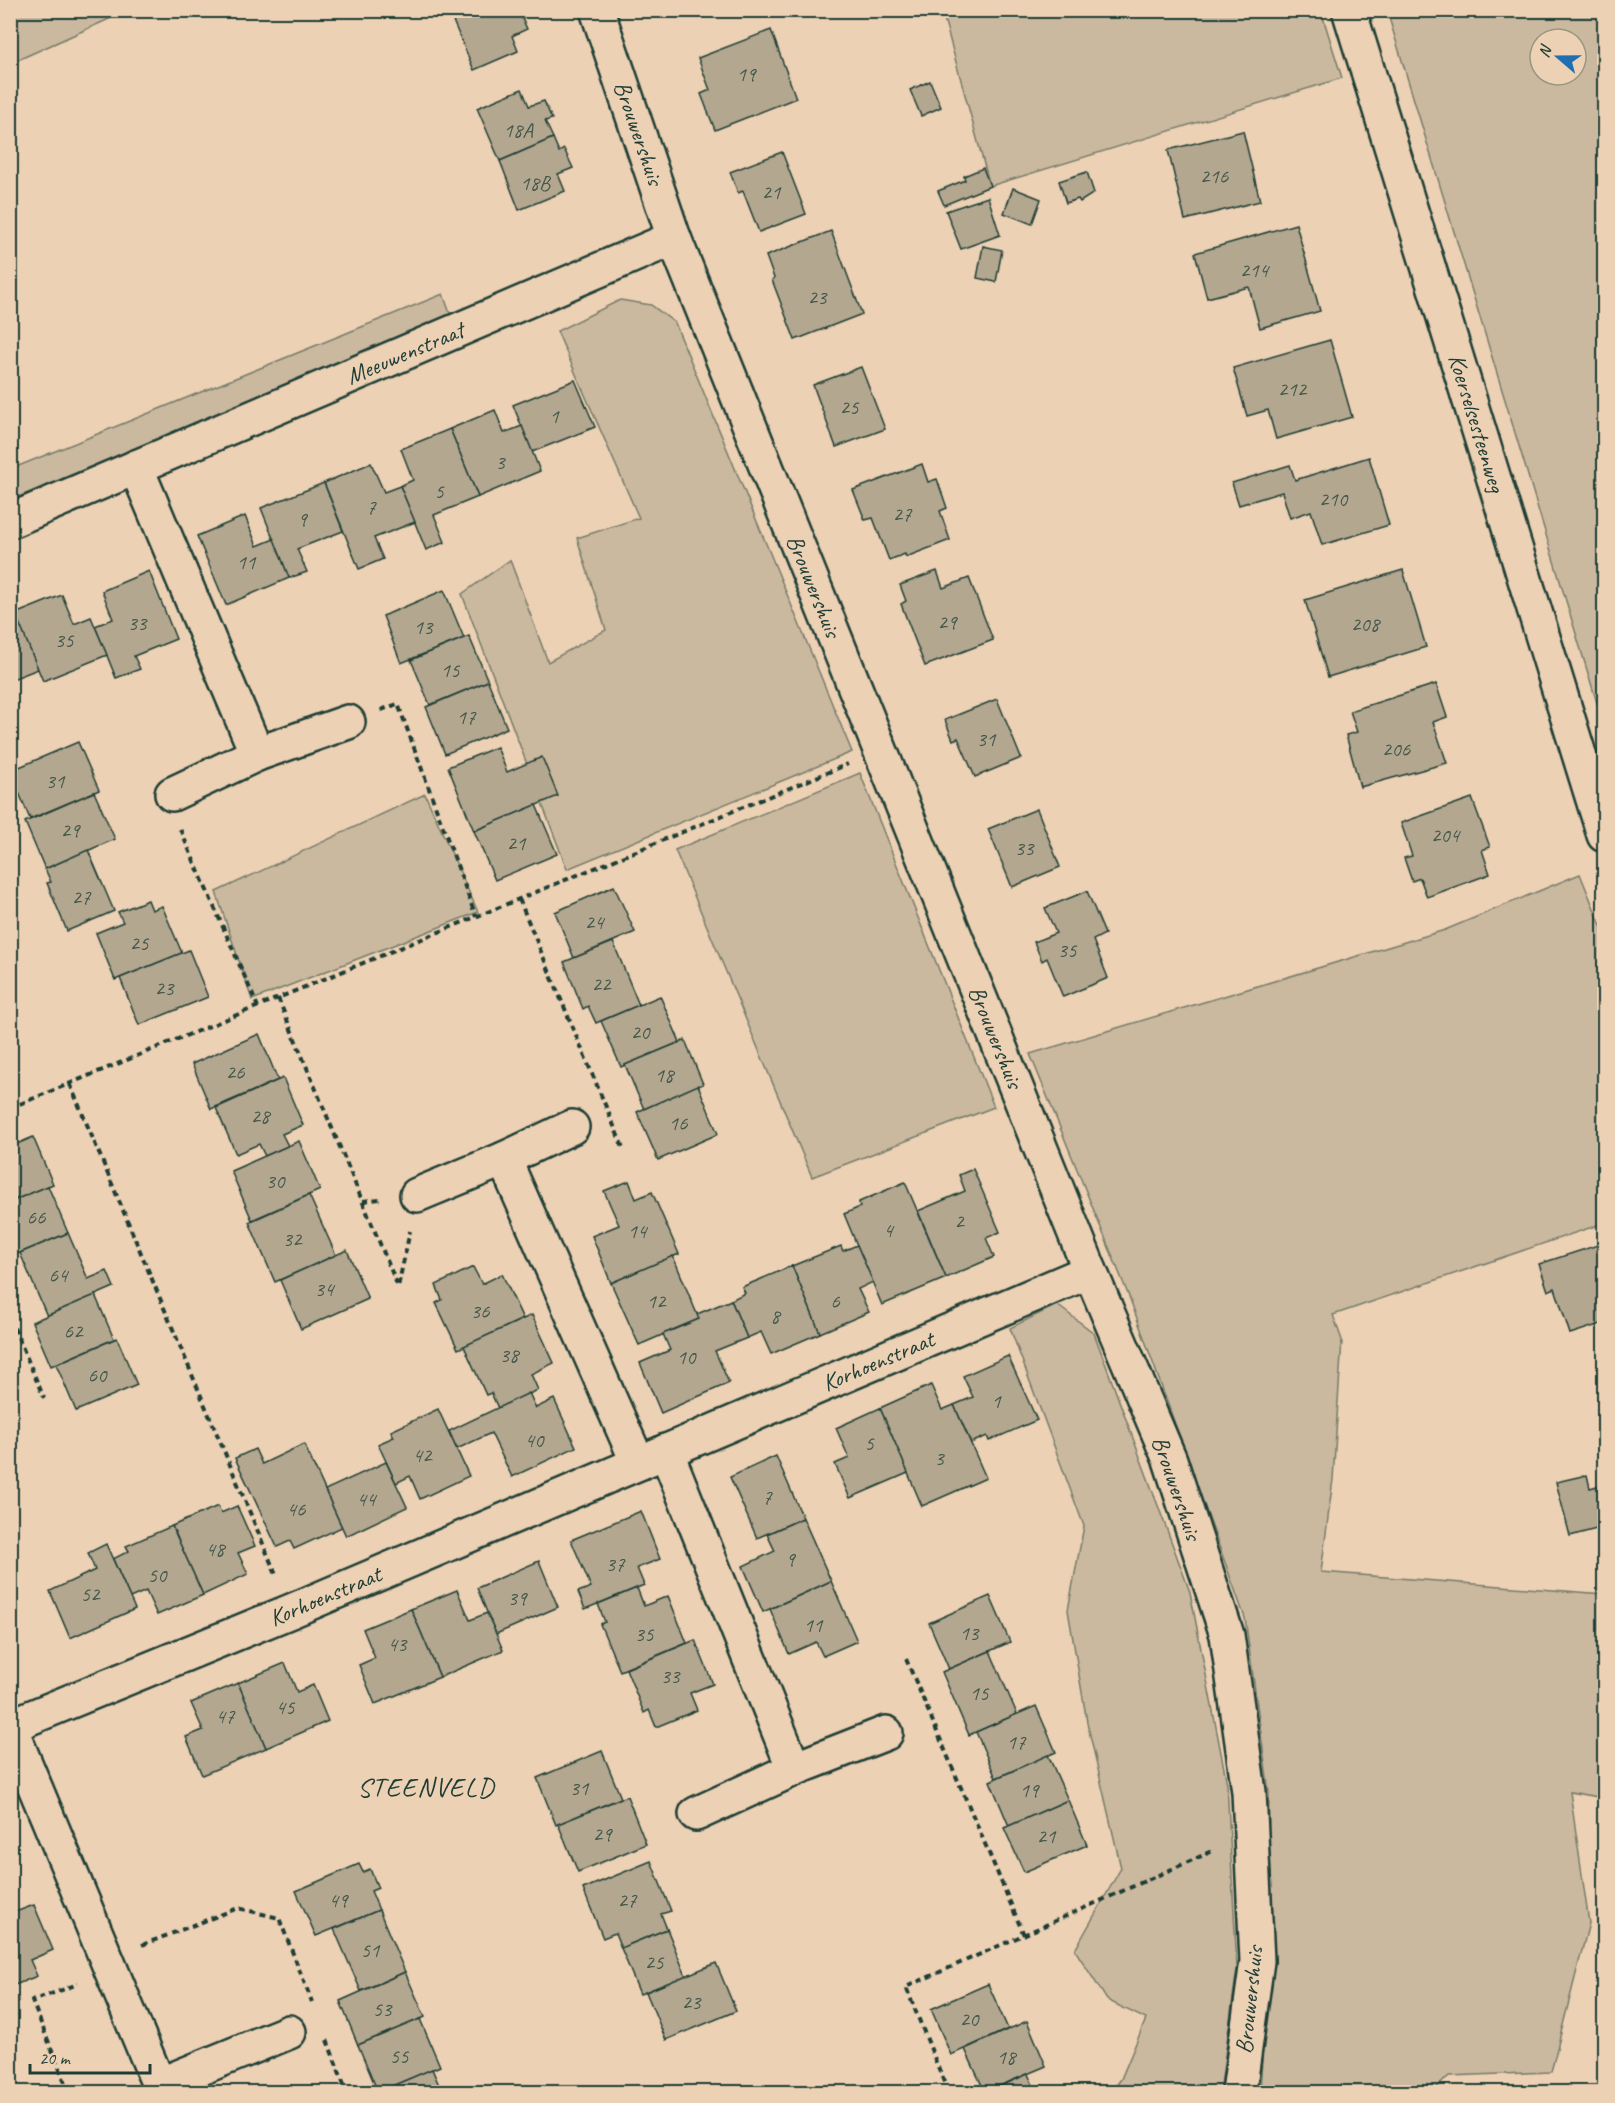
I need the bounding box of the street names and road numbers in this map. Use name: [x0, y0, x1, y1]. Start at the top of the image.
street label: Brouwershuis: [607, 77, 671, 191]
street label: Meeuwenstraat: [342, 314, 471, 391]
street label: Koerselsesteenweg: [1442, 350, 1513, 497]
street label: Brouwershuis: [780, 530, 849, 643]
street label: Brouwershuis: [962, 981, 1031, 1094]
street label: Korhoenstraat: [818, 1323, 940, 1398]
street label: Brouwershuis: [1145, 1432, 1209, 1546]
street label: Korhoenstraat: [265, 1558, 387, 1633]
street label: Brouwershuis: [1228, 1943, 1270, 2055]

